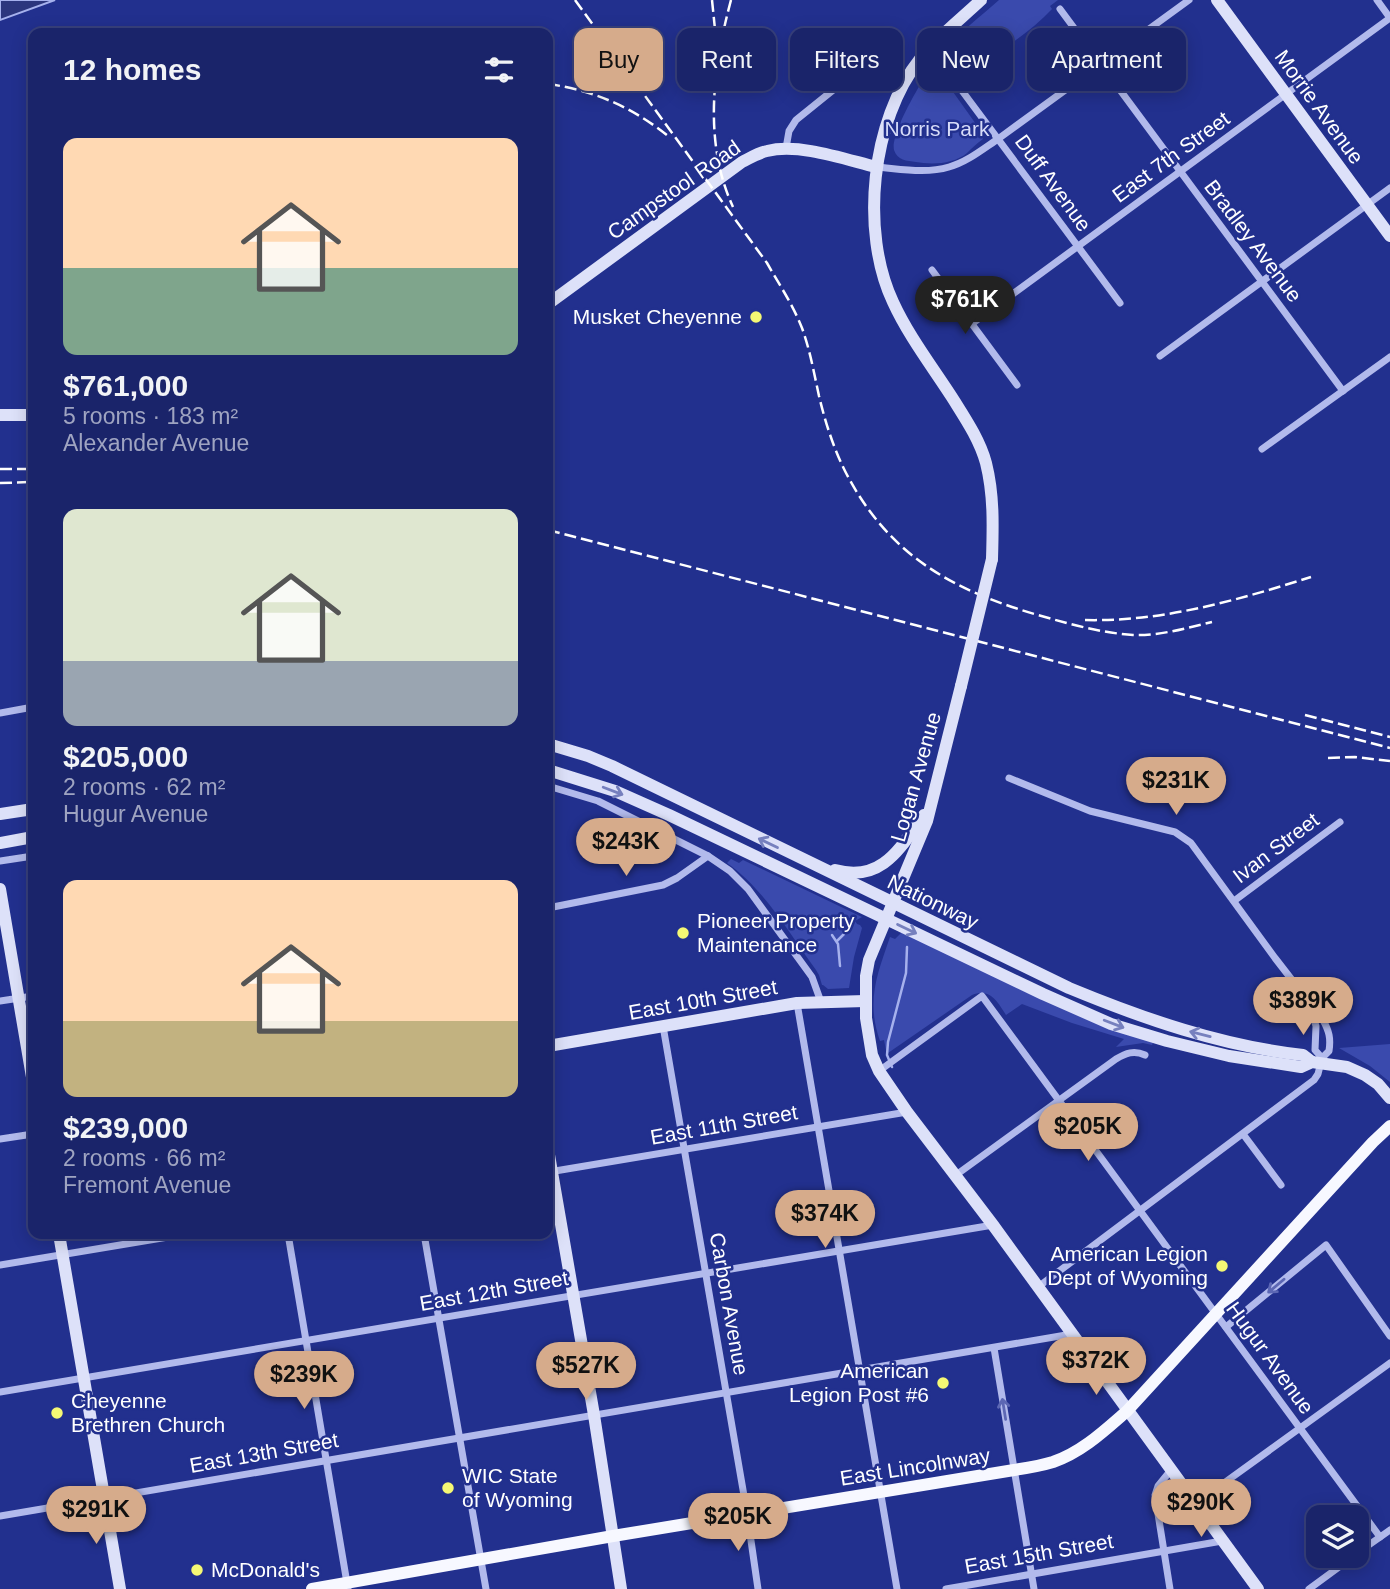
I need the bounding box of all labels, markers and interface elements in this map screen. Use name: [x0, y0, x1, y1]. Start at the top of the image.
chip: Buy: [574, 28, 663, 91]
chip: Rent: [677, 28, 776, 91]
chip: Filters: [790, 28, 903, 91]
chip: New: [917, 28, 1013, 91]
chip: Apartment: [1027, 28, 1186, 91]
street label: Morrie Avenue: [1270, 45, 1368, 168]
icon: filters: [480, 51, 518, 89]
text: 12 homes: [63, 53, 201, 86]
street label: East 7th Street: [1108, 106, 1234, 207]
park label: Norris Park: [884, 117, 990, 140]
street label: Duff Avenue: [1011, 130, 1096, 235]
street label: Campstool Road: [603, 135, 744, 244]
street label: Bradley Avenue: [1200, 175, 1307, 306]
icon: home: [228, 184, 354, 310]
pin: $761K: [916, 276, 1014, 336]
text: $761K: [931, 286, 999, 312]
place label: Musket Cheyenne: [573, 305, 742, 328]
marker: Musket Cheyenne: [748, 309, 764, 325]
text: $761,000: [63, 369, 188, 402]
text: 5 rooms · 183 m²: [63, 403, 238, 429]
text: Alexander Avenue: [63, 430, 249, 456]
icon: home: [228, 555, 354, 681]
street label: Logan Avenue: [886, 709, 945, 844]
text: $205,000: [63, 740, 188, 773]
pin: $231K: [1127, 758, 1225, 817]
text: $231K: [1142, 767, 1210, 793]
text: 2 rooms · 62 m²: [63, 774, 225, 800]
one-way arrow: [601, 785, 623, 798]
text: Hugur Avenue: [63, 801, 208, 827]
street label: Ivan Street: [1228, 808, 1323, 887]
pin: $243K: [577, 818, 675, 878]
text: $243K: [592, 828, 660, 854]
one-way arrow: [758, 835, 779, 849]
street label: Nationway: [884, 870, 983, 934]
place label: Pioneer Property Maintenance: [697, 909, 855, 956]
one-way arrow: [896, 923, 917, 936]
marker: Pioneer Property Maintenance: [675, 925, 691, 941]
icon: home: [228, 926, 354, 1052]
street label: East 10th Street: [627, 975, 779, 1024]
pin: $389K: [1254, 978, 1352, 1037]
text: $389K: [1269, 987, 1337, 1013]
one-way arrow: [1102, 1019, 1124, 1032]
one-way arrow: [1189, 1027, 1211, 1040]
street label: East 11th Street: [649, 1100, 799, 1149]
pin: $205K: [1039, 1104, 1137, 1163]
text: $239,000: [63, 1111, 188, 1144]
text: $205K: [1054, 1113, 1122, 1139]
text: 2 rooms · 66 m²: [63, 1145, 225, 1171]
text: Fremont Avenue: [63, 1172, 231, 1198]
pin: $374K: [776, 1190, 874, 1250]
text: $374K: [791, 1200, 859, 1226]
street label: Carbon Avenue: [706, 1231, 753, 1377]
place label: American Legion Dept of Wyoming: [1047, 1242, 1208, 1289]
marker: American Legion Dept of Wyoming: [1214, 1258, 1230, 1274]
street label: East 12th Street: [418, 1266, 570, 1315]
one-way arrow: [1267, 1278, 1285, 1294]
street label: Hugur Avenue: [1222, 1297, 1319, 1418]
pin: $372K: [1047, 1338, 1145, 1397]
pin: $527K: [537, 1342, 635, 1402]
text: $372K: [1062, 1347, 1130, 1373]
pin: $239K: [255, 1352, 353, 1411]
text: $527K: [552, 1352, 620, 1378]
place label: American Legion Post #6: [789, 1359, 929, 1406]
text: $239K: [270, 1361, 338, 1387]
marker: American Legion Post #6: [935, 1375, 951, 1391]
place label: Cheyenne Brethren Church: [71, 1389, 225, 1436]
one-way arrow: [997, 1398, 1010, 1421]
marker: Cheyenne Brethren Church: [49, 1405, 65, 1421]
street label: East 13th Street: [188, 1428, 340, 1477]
street label: East Lincolnway: [838, 1443, 992, 1490]
place label: WIC State of Wyoming: [462, 1464, 573, 1511]
marker: WIC State of Wyoming: [440, 1480, 456, 1496]
pin: $290K: [1152, 1480, 1250, 1539]
pin: $291K: [47, 1486, 145, 1546]
text: $290K: [1167, 1489, 1235, 1515]
pin: $205K: [689, 1494, 787, 1553]
text: $291K: [62, 1496, 130, 1522]
text: $205K: [704, 1503, 772, 1529]
map controls: [1306, 1505, 1369, 1568]
button: layers: [1306, 1505, 1369, 1568]
street label: East 15th Street: [963, 1529, 1115, 1578]
place label: McDonald's: [211, 1558, 320, 1581]
marker: McDonald's: [189, 1562, 205, 1578]

